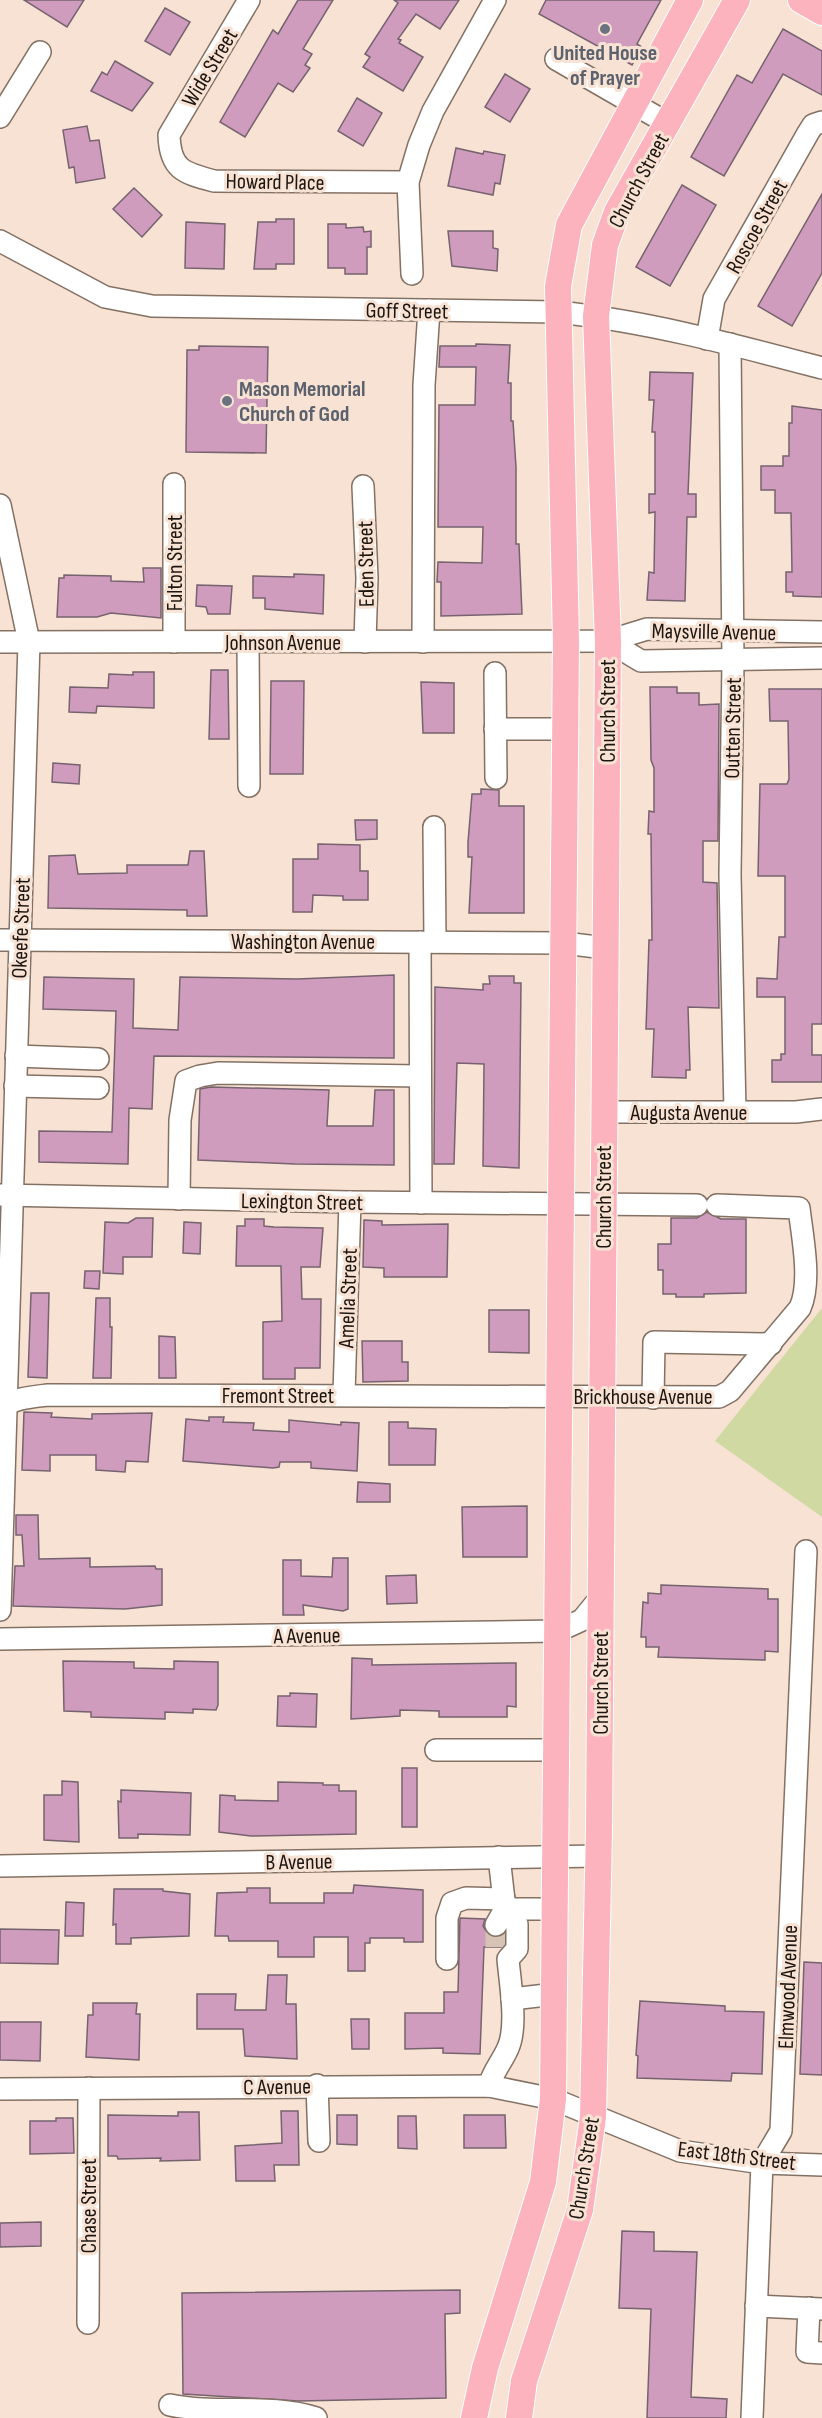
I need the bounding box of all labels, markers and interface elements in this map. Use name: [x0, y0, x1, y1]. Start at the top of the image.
marker: United House of Prayer: [598, 22, 612, 36]
street label: Wide Street: [176, 24, 244, 112]
place label: United House of Prayer: [553, 40, 657, 92]
street label: Church Street: [603, 128, 676, 233]
street label: Howard Place: [225, 168, 325, 197]
street label: Roscoe Street: [720, 175, 794, 279]
street label: Goff Street: [365, 297, 449, 326]
place label: Mason Memorial Church of God: [239, 376, 365, 428]
marker: Mason Memorial Church of God: [220, 394, 234, 408]
street label: Fulton Street: [162, 514, 189, 611]
street label: Eden Street: [352, 520, 381, 607]
street label: Maysville Avenue: [651, 618, 777, 647]
street label: Johnson Avenue: [224, 630, 341, 657]
street label: Church Street: [595, 659, 622, 763]
street label: Outten Street: [719, 677, 748, 779]
street label: Okeefe Street: [6, 877, 37, 979]
street label: Washington Avenue: [231, 929, 375, 956]
street label: Augusta Avenue: [630, 1100, 747, 1127]
street label: Church Street: [591, 1145, 618, 1249]
street label: Lexington Street: [241, 1188, 363, 1217]
street label: Amelia Street: [333, 1247, 364, 1349]
street label: Fremont Street: [222, 1383, 335, 1410]
street label: Brickhouse Avenue: [573, 1384, 713, 1411]
street label: A Avenue: [272, 1622, 341, 1651]
street label: Church Street: [588, 1631, 615, 1735]
street label: B Avenue: [265, 1848, 333, 1877]
street label: Elmwood Avenue: [773, 1924, 804, 2050]
street label: C Avenue: [243, 2073, 311, 2102]
street label: Church Street: [563, 2115, 606, 2221]
street label: East 18th Street: [676, 2136, 798, 2177]
street label: Chase Street: [76, 2158, 103, 2254]

